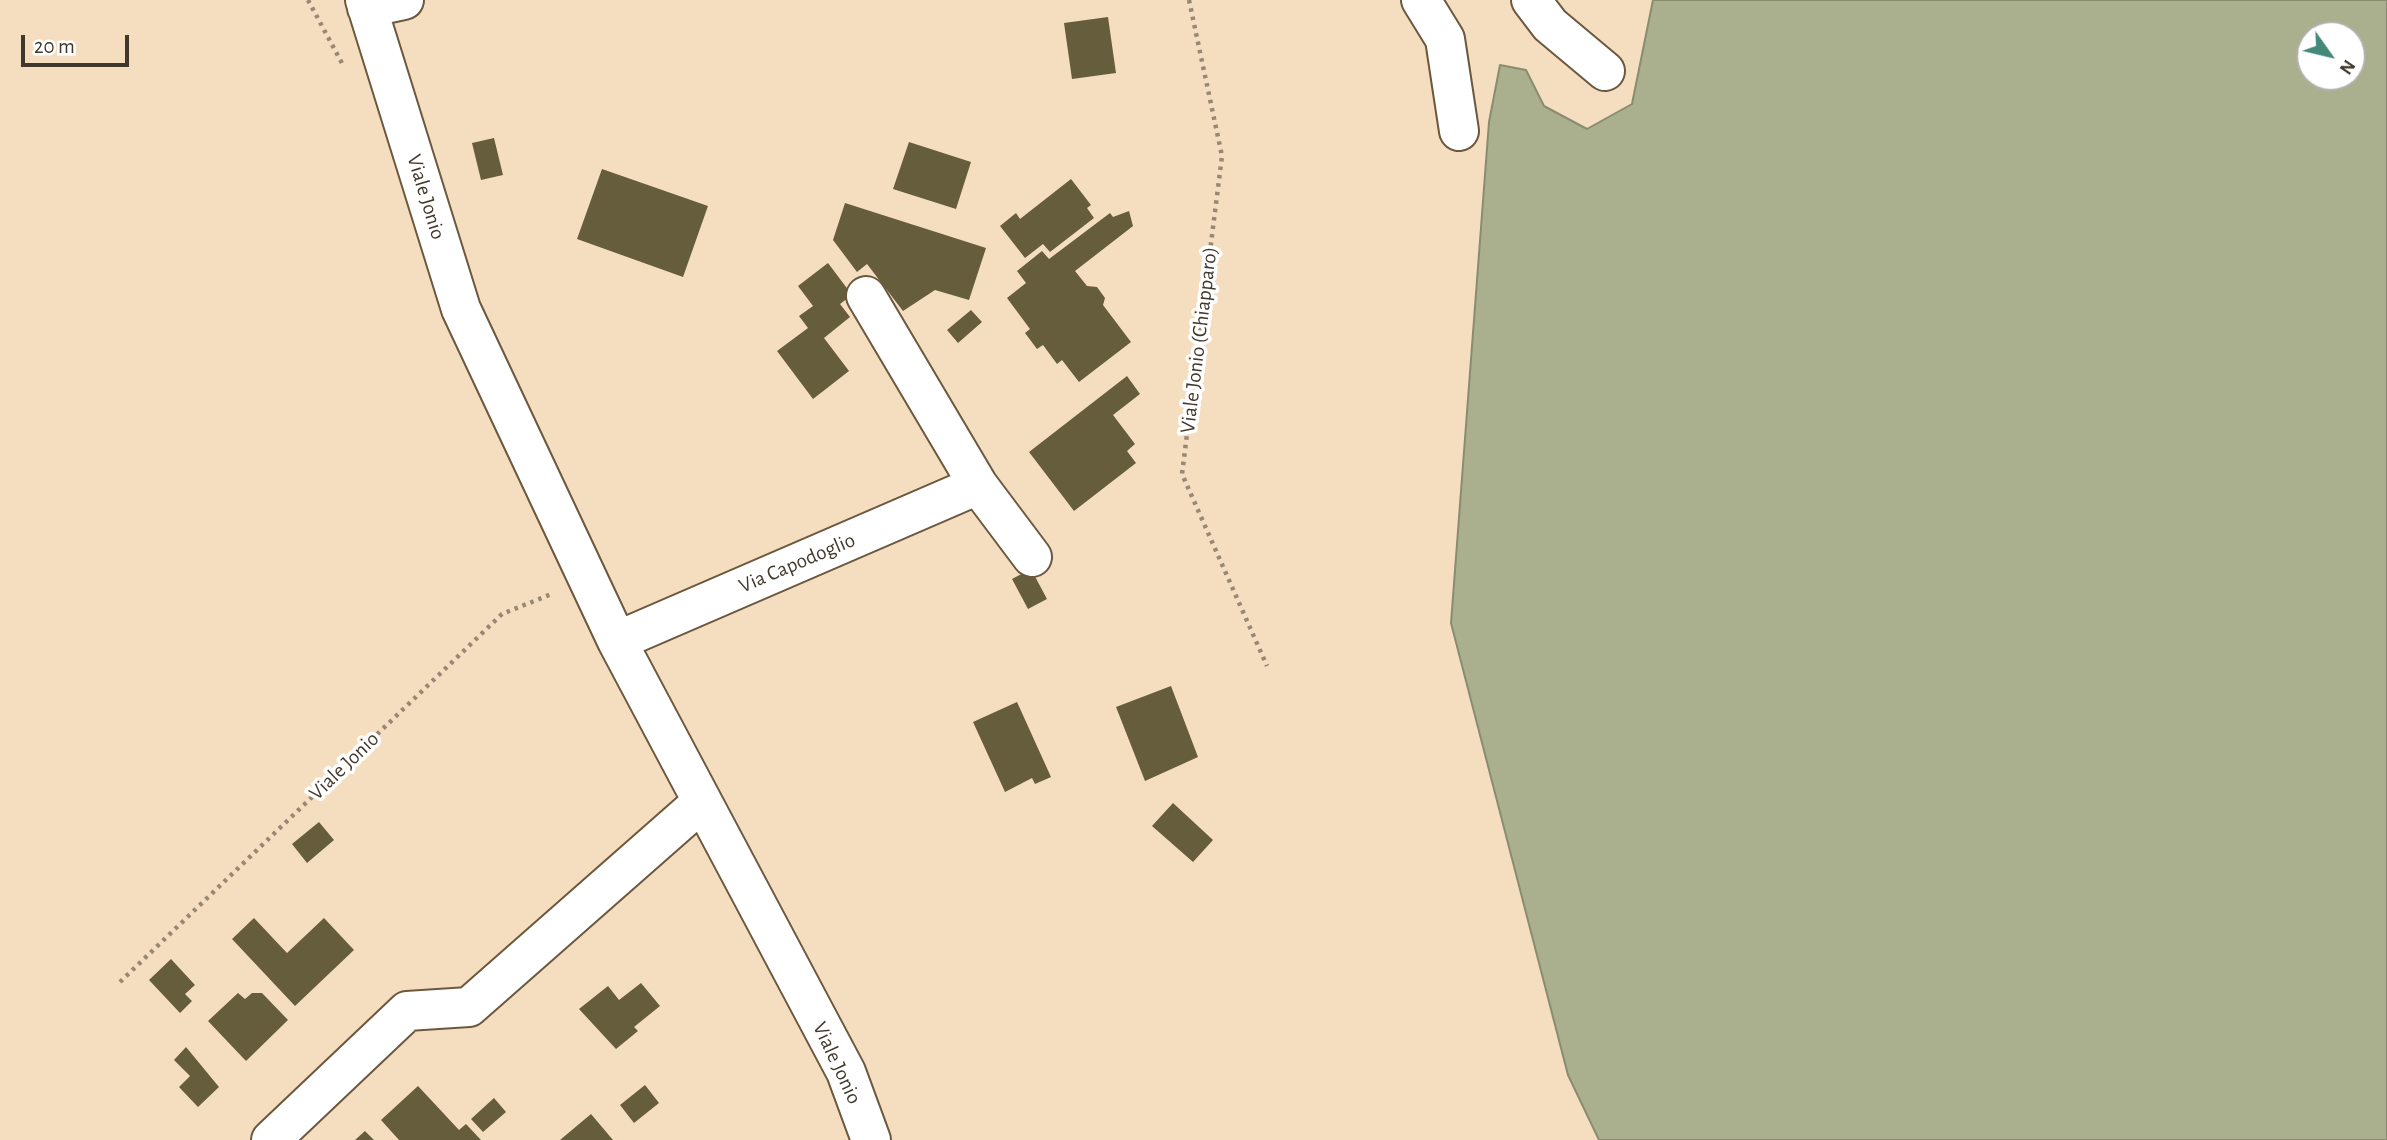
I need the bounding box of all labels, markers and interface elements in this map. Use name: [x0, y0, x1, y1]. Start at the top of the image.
scale bar: [24, 21, 133, 65]
north arrow: [2296, 21, 2366, 91]
text: 20 m: [34, 36, 75, 57]
text: N: [2336, 56, 2359, 78]
street label: Viale Jonio: [401, 152, 451, 242]
street label: Viale Jonio (Chiapparo): [1175, 245, 1223, 435]
street label: Via Capodoglio: [735, 527, 859, 599]
street label: Viale Jonio: [304, 727, 384, 805]
street label: Viale Jonio: [807, 1018, 867, 1108]

